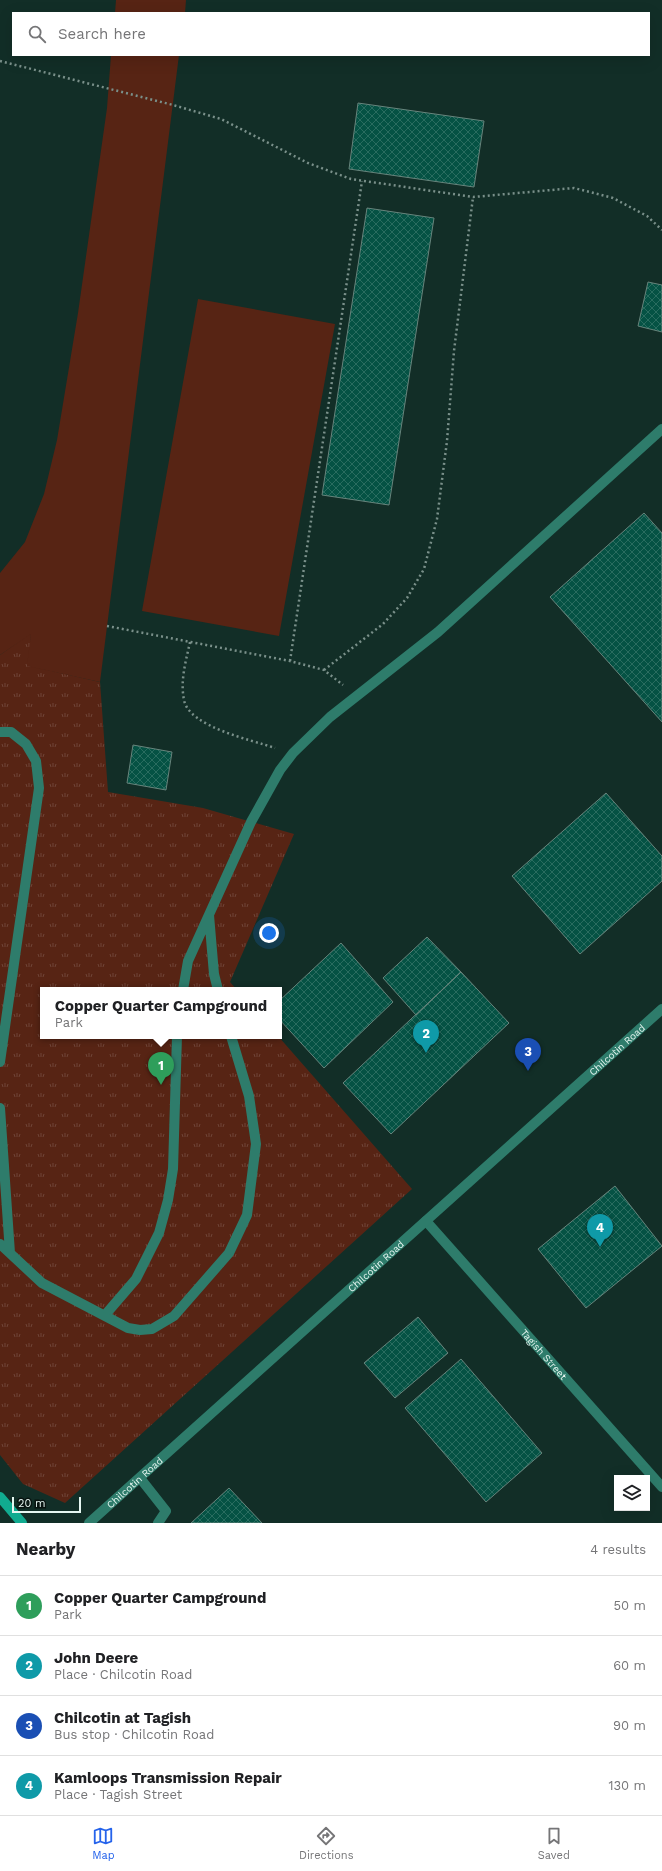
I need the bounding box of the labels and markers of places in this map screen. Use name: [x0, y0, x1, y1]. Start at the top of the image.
pin: 2: [413, 1020, 439, 1053]
pin: 3: [515, 1038, 541, 1071]
pin: 1: [148, 1052, 174, 1085]
pin: 4: [587, 1214, 613, 1247]

